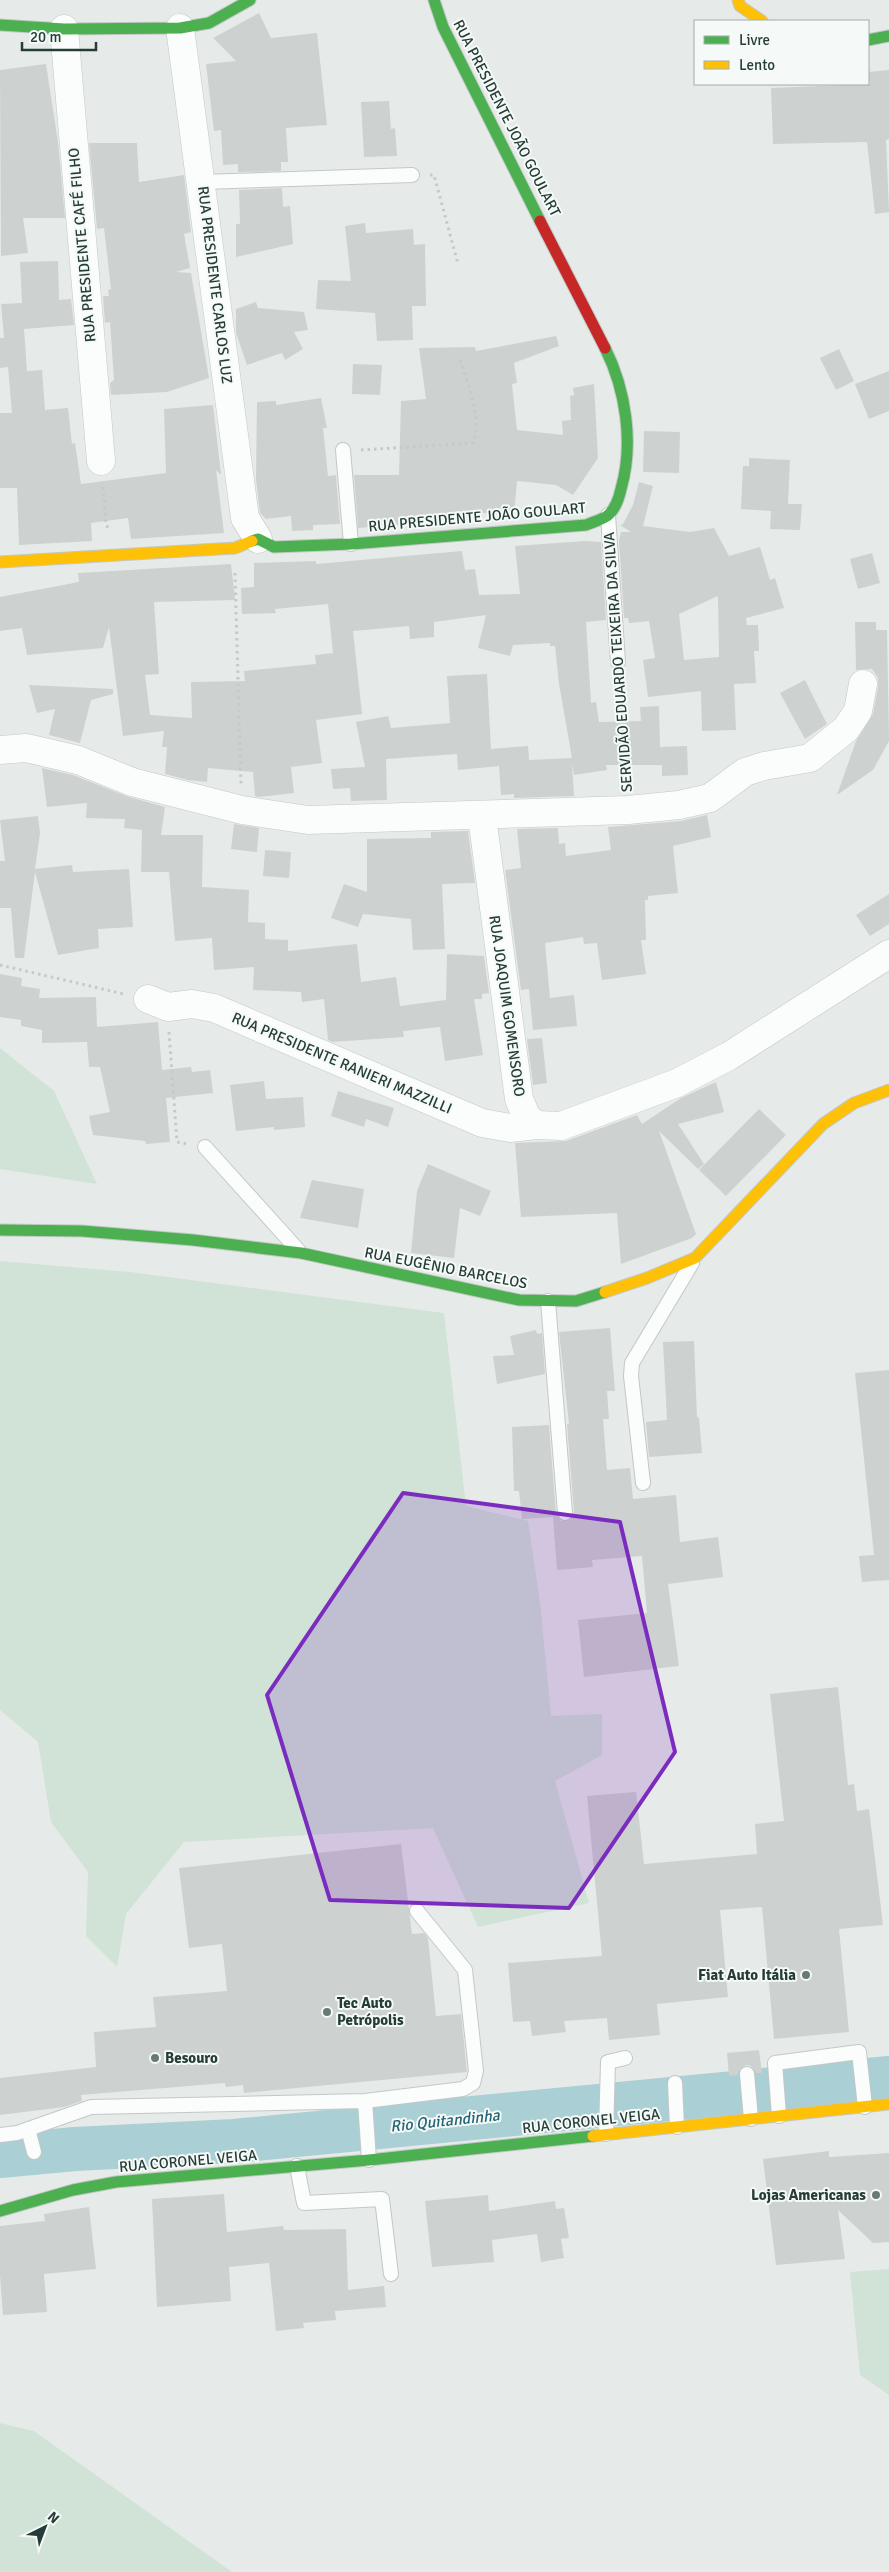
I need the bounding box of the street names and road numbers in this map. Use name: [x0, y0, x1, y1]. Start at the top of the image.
street label: RUA PRESIDENTE JOÃO GOULART: [449, 16, 566, 220]
street label: RUA PRESIDENTE CAFÉ FILHO: [64, 147, 99, 343]
street label: RUA PRESIDENTE CARLOS LUZ: [194, 185, 236, 385]
street label: RUA PRESIDENTE JOÃO GOULART: [367, 497, 587, 535]
street label: SERVIDÃO EDUARDO TEIXEIRA DA SILVA: [599, 531, 636, 793]
street label: RUA JOAQUIM GOMENSORO: [485, 914, 529, 1098]
street label: RUA PRESIDENTE RANIERI MAZZILLI: [229, 1008, 455, 1118]
street label: RUA EUGÊNIO BARCELOS: [363, 1243, 529, 1293]
street label: RUA CORONEL VEIGA: [521, 2105, 661, 2137]
street label: RUA CORONEL VEIGA: [118, 2146, 258, 2176]

